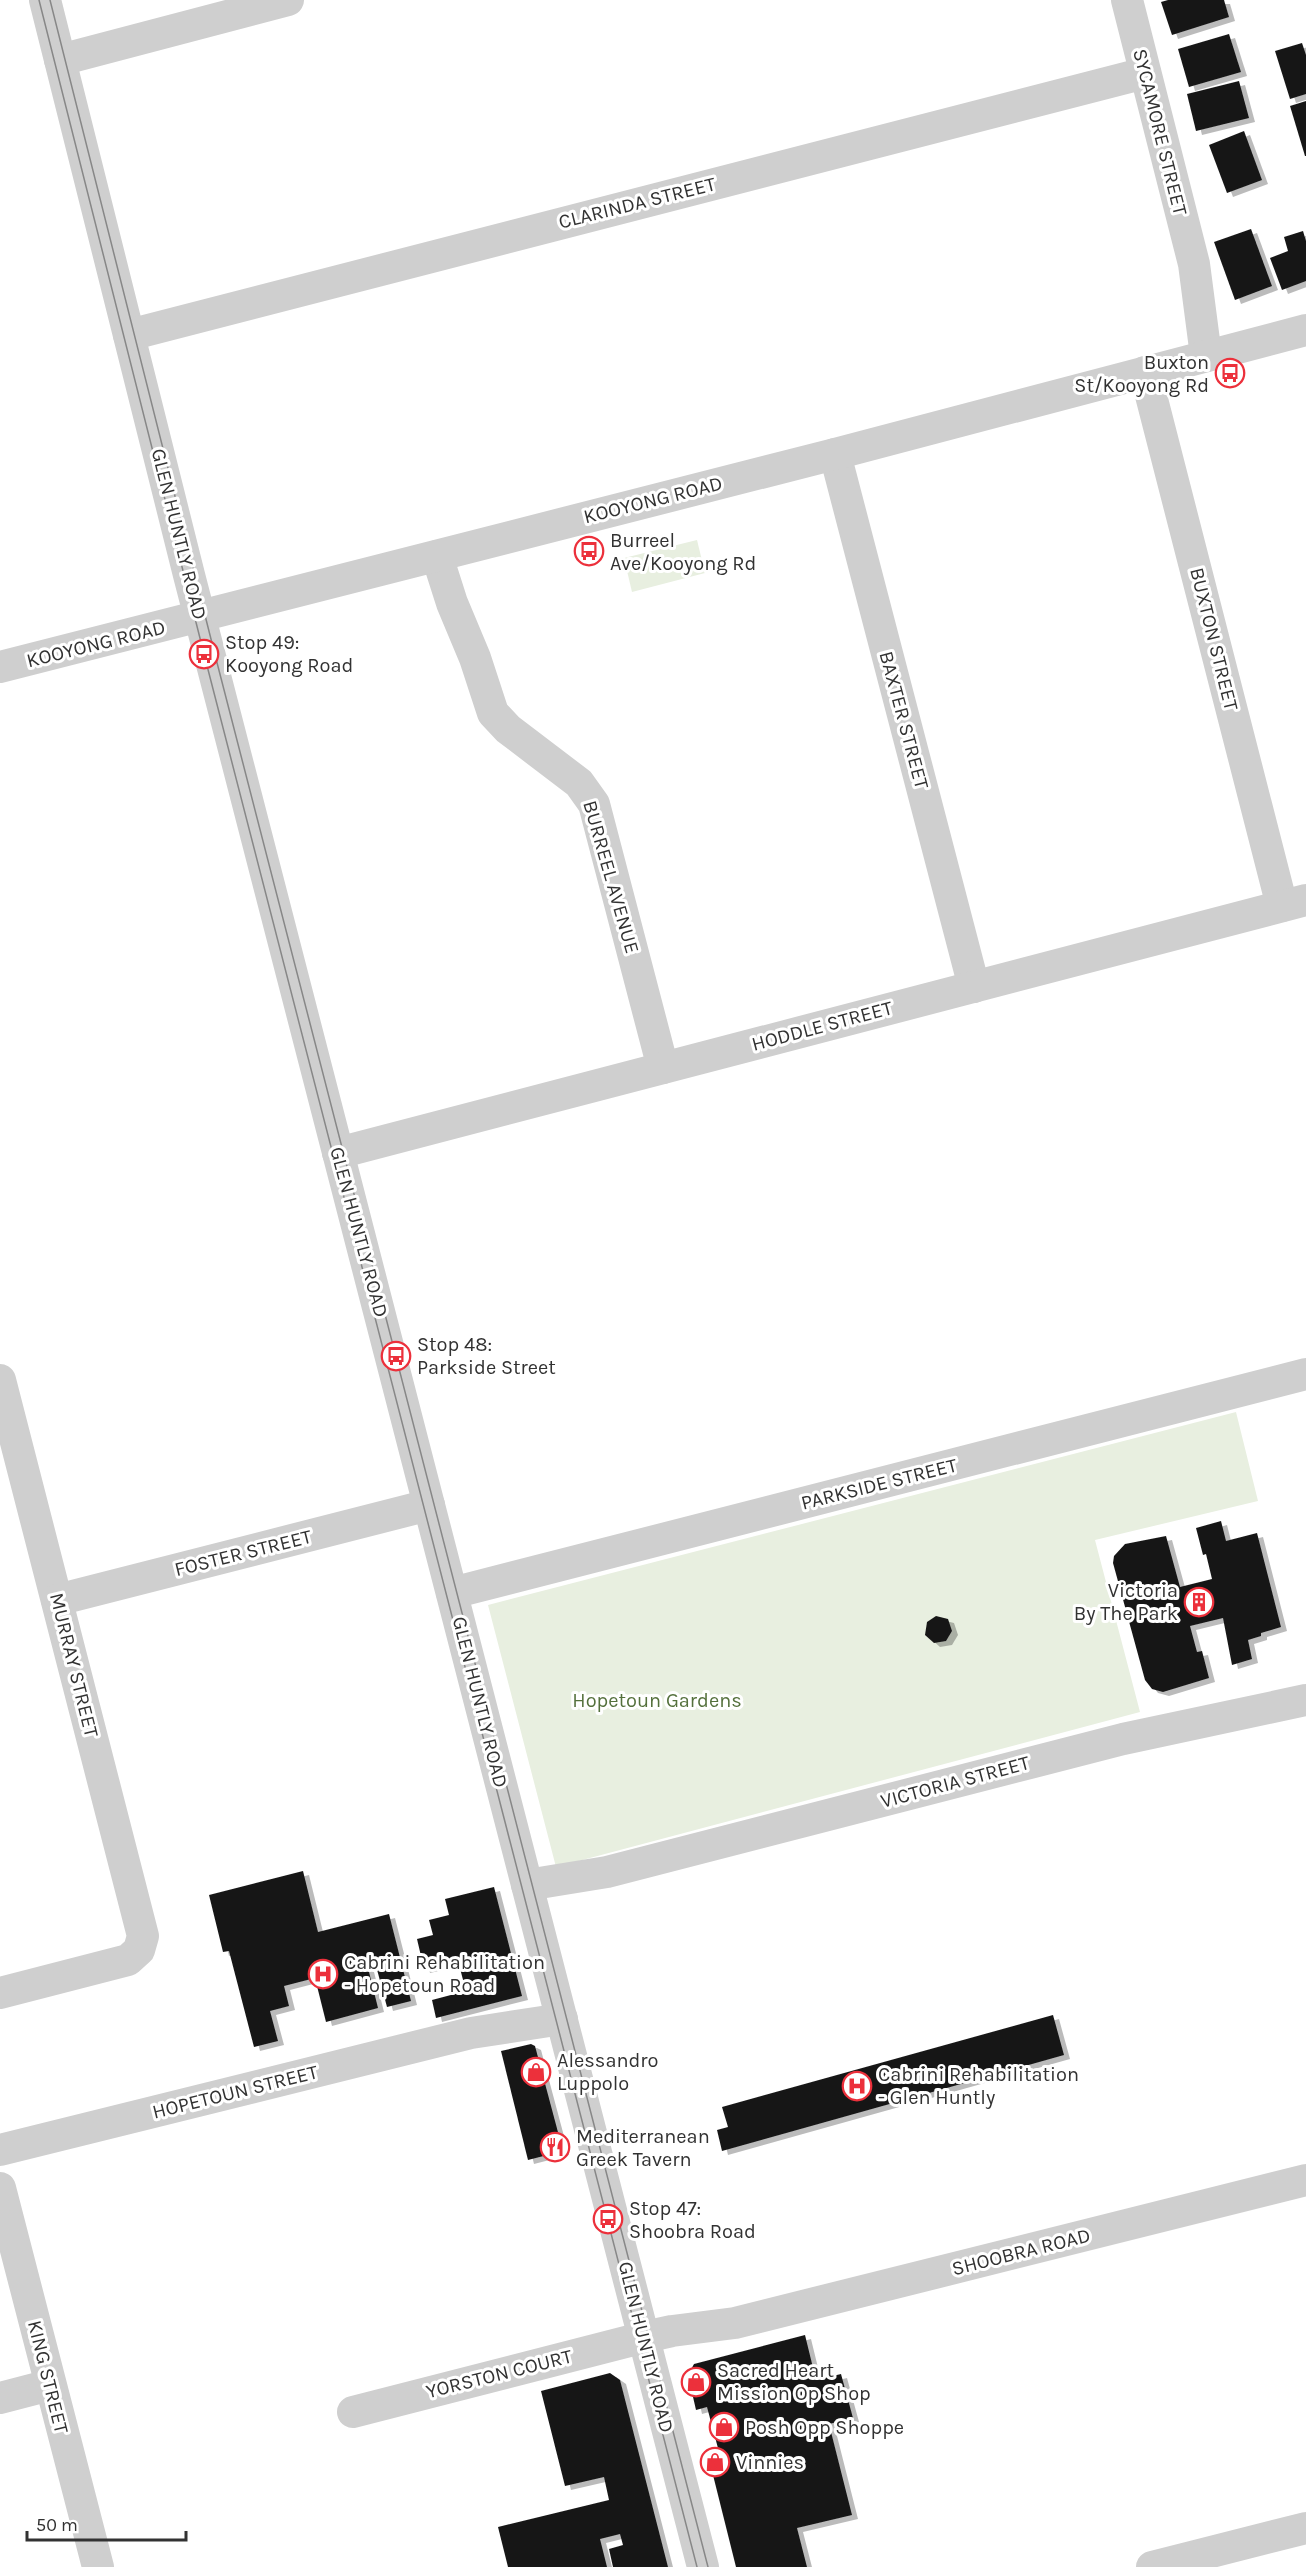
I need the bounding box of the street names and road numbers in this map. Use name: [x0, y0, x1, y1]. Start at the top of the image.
street label: SYCAMORE STREET: [1128, 46, 1192, 218]
street label: CLARINDA STREET: [556, 172, 718, 234]
street label: GLEN HUNTLY ROAD: [147, 446, 211, 622]
street label: KOOYONG ROAD: [581, 472, 725, 528]
street label: BUXTON STREET: [1185, 565, 1243, 713]
street label: KOOYONG ROAD: [24, 616, 168, 672]
street label: BAXTER STREET: [875, 649, 933, 791]
street label: BURREEL AVENUE: [578, 798, 644, 956]
street label: HODDLE STREET: [749, 996, 895, 1056]
street label: GLEN HUNTLY ROAD: [325, 1144, 393, 1320]
street label: PARKSIDE STREET: [799, 1453, 959, 1515]
street label: FOSTER STREET: [172, 1525, 314, 1581]
street label: MURRAY STREET: [45, 1590, 103, 1740]
street label: GLEN HUNTLY ROAD: [448, 1614, 512, 1790]
street label: VICTORIA STREET: [878, 1751, 1032, 1813]
street label: HOPETOUN STREET: [150, 2060, 320, 2124]
street label: SHOOBRA ROAD: [949, 2224, 1093, 2280]
street label: GLEN HUNTLY ROAD: [614, 2259, 678, 2435]
street label: KING STREET: [23, 2318, 73, 2436]
street label: YORSTON COURT: [424, 2345, 574, 2403]

